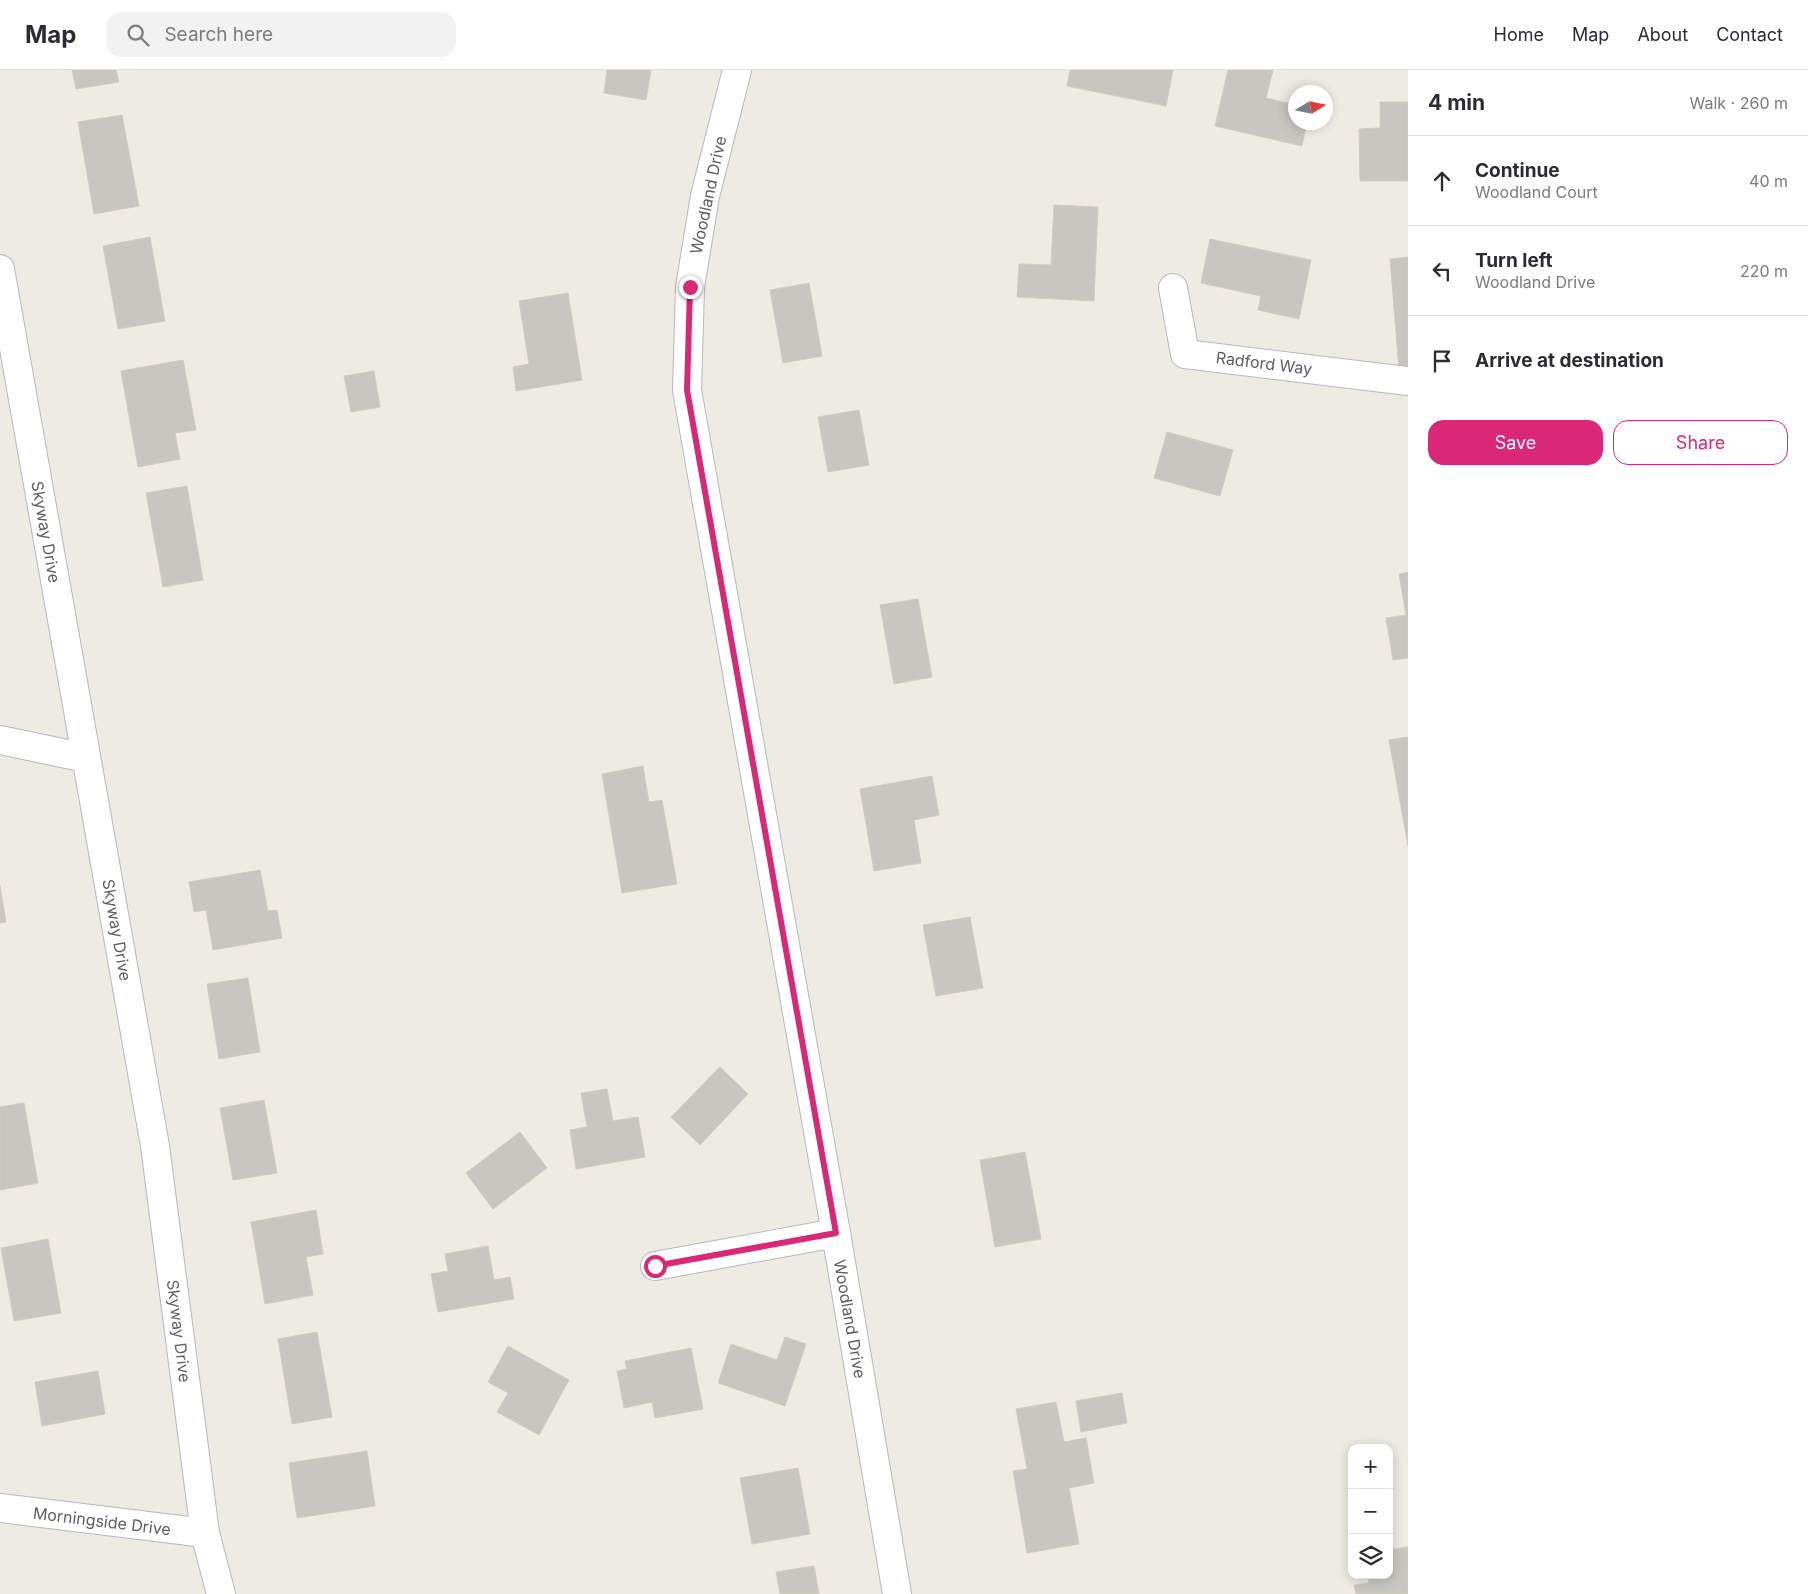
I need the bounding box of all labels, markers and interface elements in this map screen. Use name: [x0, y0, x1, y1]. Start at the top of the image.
search box: [106, 12, 456, 57]
text: Map: [25, 20, 76, 49]
icon: search: [124, 21, 152, 49]
text: Search here: [164, 23, 273, 46]
text: Home: [1494, 24, 1544, 45]
text: Map: [1572, 24, 1609, 45]
text: About: [1637, 24, 1688, 45]
text: Contact: [1716, 24, 1783, 45]
north arrow: [1288, 85, 1333, 130]
text: 4 min: [1428, 90, 1485, 115]
text: Walk · 260 m: [1690, 93, 1788, 113]
street label: Woodland Drive: [686, 134, 730, 256]
text: Continue: [1475, 159, 1560, 182]
icon: ahead: [1428, 167, 1456, 195]
text: 40 m: [1749, 171, 1788, 191]
text: Woodland Court: [1475, 182, 1598, 202]
text: Turn left: [1475, 249, 1553, 272]
icon: left: [1428, 257, 1456, 285]
text: 220 m: [1740, 261, 1788, 281]
text: Woodland Drive: [1475, 272, 1595, 292]
route end: [679, 276, 702, 299]
street label: Radford Way: [1215, 347, 1313, 379]
icon: arrive: [1428, 347, 1456, 375]
text: Arrive at destination: [1475, 349, 1664, 372]
button: Save: [1428, 420, 1603, 465]
button: Share: [1613, 420, 1788, 465]
street label: Skyway Drive: [27, 480, 65, 584]
street label: Skyway Drive: [98, 878, 136, 982]
route start: [644, 1255, 667, 1278]
street label: Woodland Drive: [830, 1258, 870, 1380]
street label: Skyway Drive: [163, 1279, 195, 1383]
map controls: [1348, 1444, 1393, 1579]
button: +: [1348, 1444, 1393, 1489]
button: −: [1348, 1489, 1393, 1534]
street label: Morningside Drive: [32, 1503, 172, 1539]
button: layers: [1348, 1534, 1393, 1579]

